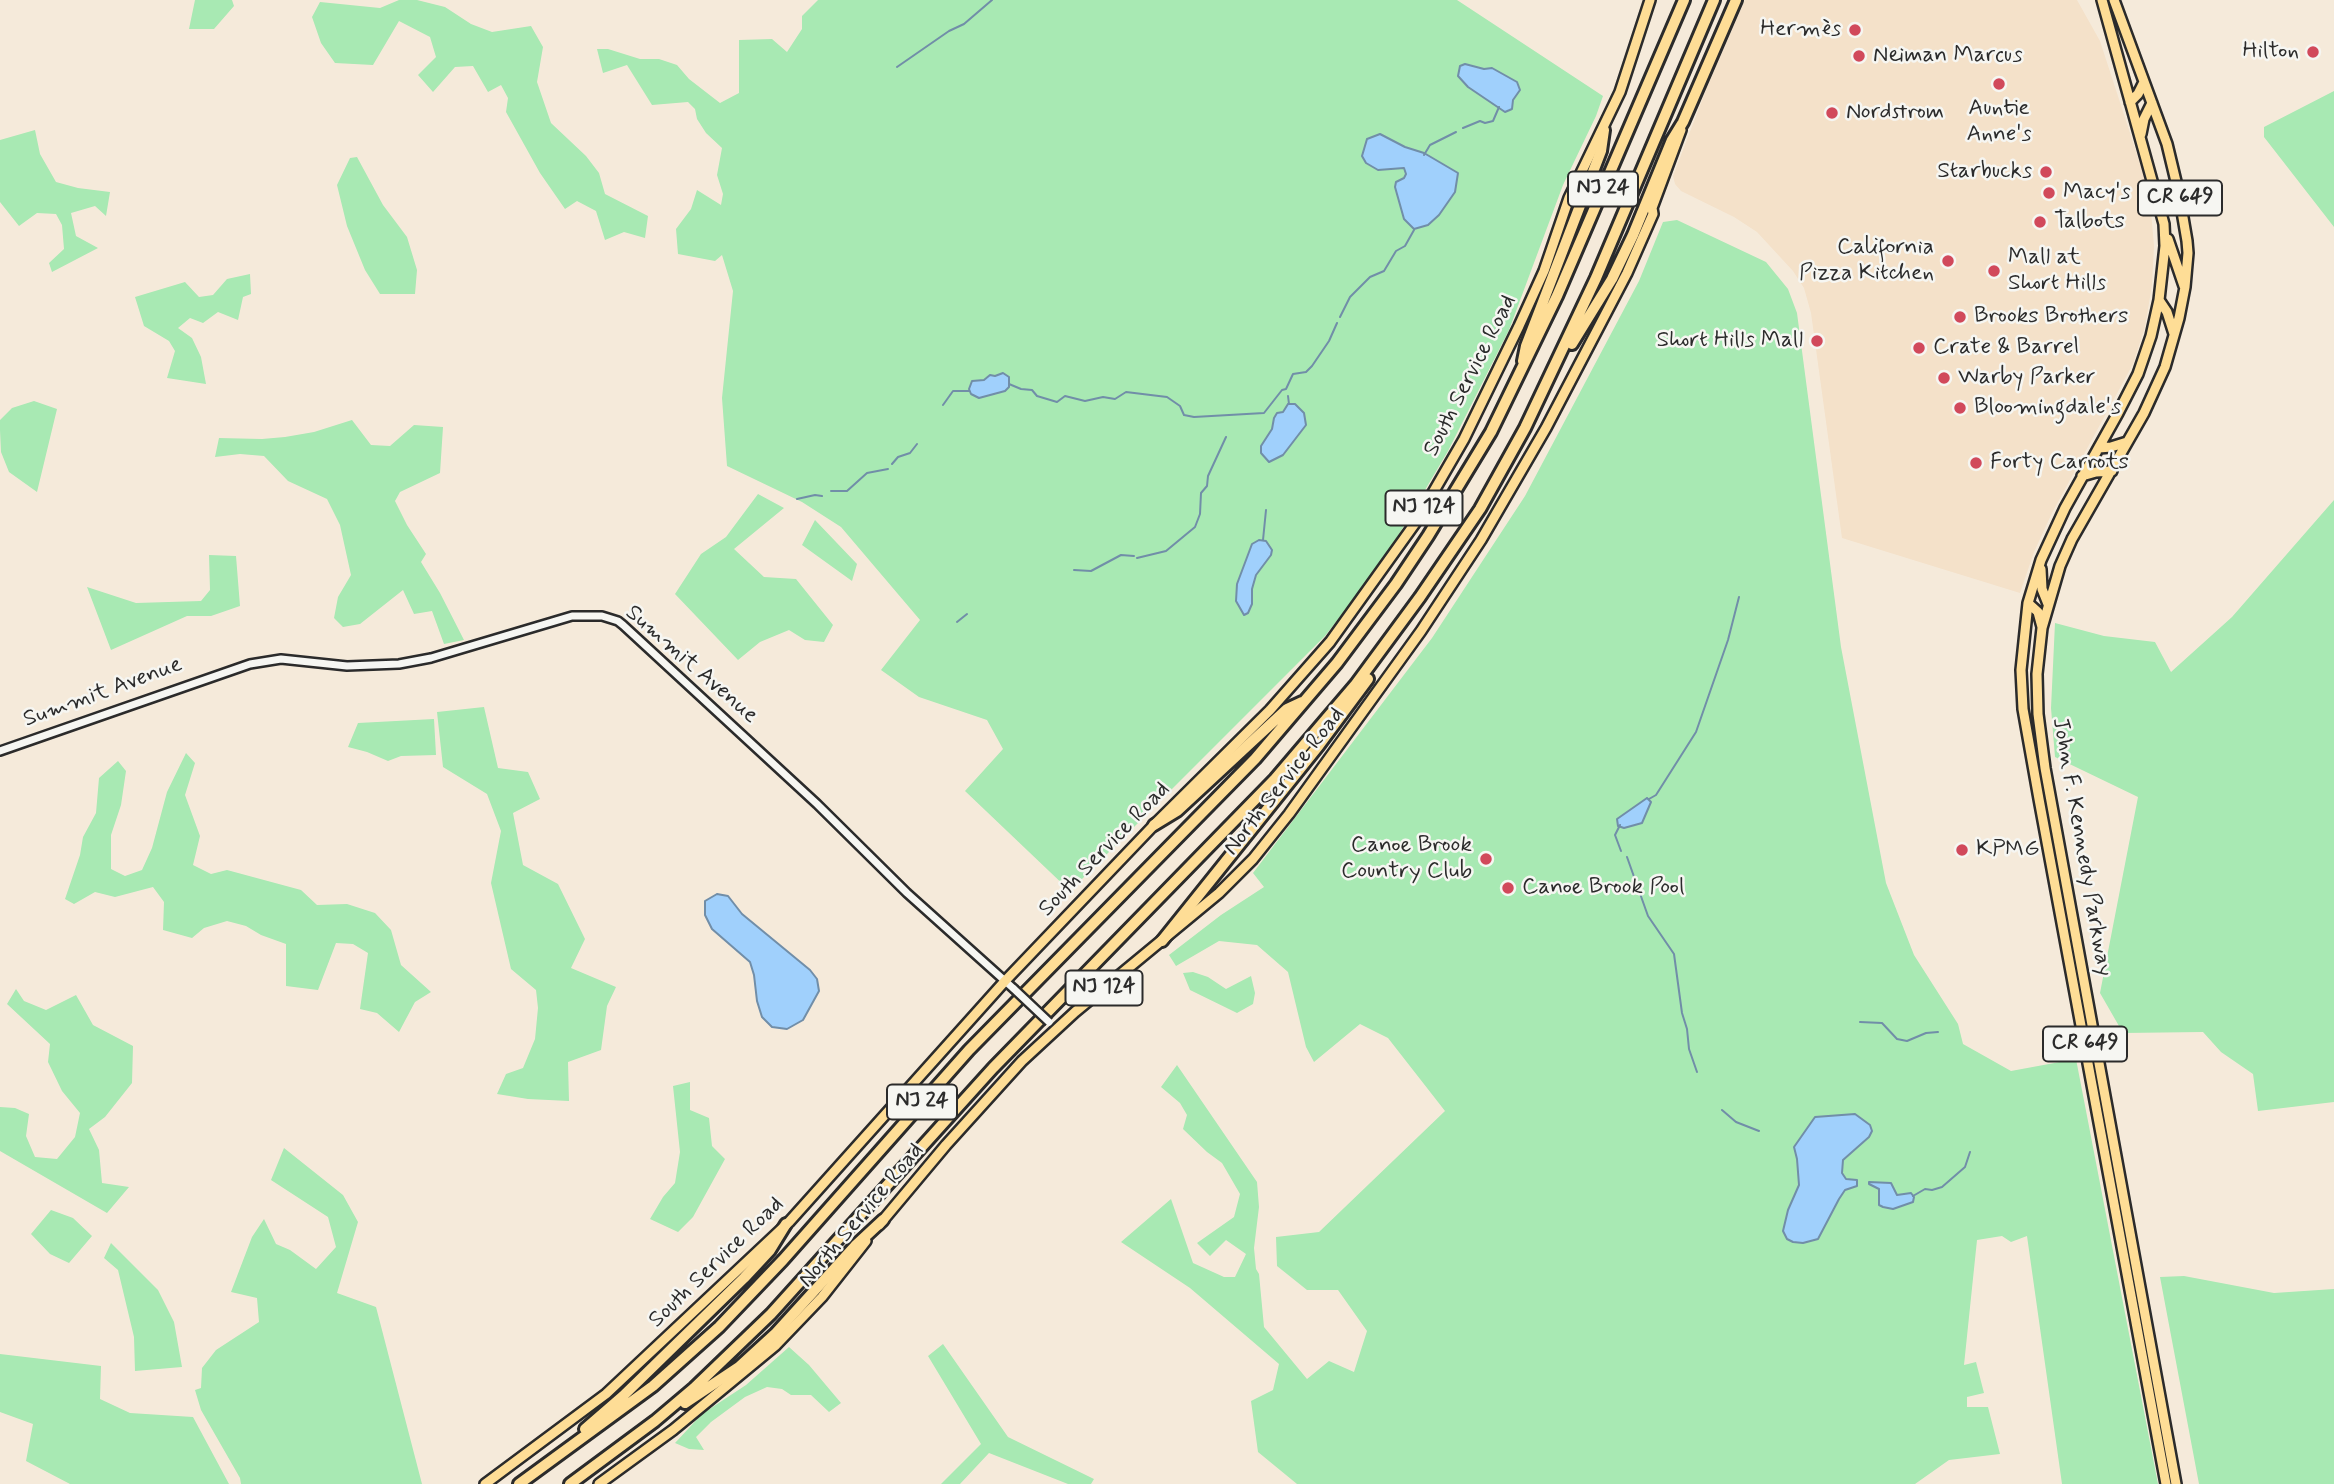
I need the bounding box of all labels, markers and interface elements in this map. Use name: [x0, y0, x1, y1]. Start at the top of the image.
place label: Hermès: [1760, 16, 1841, 44]
marker: Hermès: [1847, 22, 1863, 38]
place label: Hilton: [2243, 38, 2299, 66]
place label: Neiman Marcus: [1873, 42, 2023, 70]
marker: Hilton: [2305, 44, 2321, 60]
marker: Neiman Marcus: [1851, 48, 1867, 64]
marker: Auntie Anne's: [1991, 76, 2007, 92]
place label: Auntie Anne's: [1966, 95, 2032, 149]
place label: Nordstrom: [1846, 99, 1944, 127]
marker: Nordstrom: [1824, 105, 1840, 121]
place label: Starbucks: [1937, 158, 2032, 186]
marker: Starbucks: [2038, 164, 2054, 180]
road number: NJ 24: [1568, 172, 1638, 206]
place label: Macy's: [2063, 179, 2131, 207]
road number: CR 649: [2138, 180, 2222, 216]
marker: Macy's: [2041, 185, 2057, 201]
place label: Talbots: [2054, 208, 2125, 236]
marker: Talbots: [2032, 214, 2048, 230]
place label: California Pizza Kitchen: [1799, 234, 1934, 288]
place label: Mall at Short Hills: [2008, 244, 2106, 298]
marker: California Pizza Kitchen: [1940, 253, 1956, 269]
marker: Mall at Short Hills: [1986, 263, 2002, 279]
street label: South Service Road: [1418, 291, 1524, 461]
place label: Brooks Brothers: [1974, 303, 2128, 331]
marker: Brooks Brothers: [1952, 309, 1968, 325]
place label: Short Hills Mall: [1657, 327, 1803, 355]
marker: Short Hills Mall: [1809, 333, 1825, 349]
place label: Crate & Barrel: [1933, 334, 2079, 362]
marker: Crate & Barrel: [1911, 340, 1927, 356]
place label: Warby Parker: [1958, 364, 2095, 392]
marker: Warby Parker: [1936, 370, 1952, 386]
place label: Bloomingdale's: [1974, 394, 2121, 422]
marker: Bloomingdale's: [1952, 400, 1968, 416]
place label: Forty Carrots: [1990, 449, 2129, 477]
marker: Forty Carrots: [1968, 455, 1984, 471]
road number: NJ 124: [1386, 490, 1462, 526]
street label: Summit Avenue: [619, 600, 763, 730]
street label: Summit Avenue: [20, 651, 186, 735]
street label: North Service Road: [1219, 702, 1351, 862]
street label: John F. Kennedy Parkway: [2045, 715, 2117, 979]
street label: South Service Road: [1034, 777, 1176, 923]
place label: Canoe Brook Country Club: [1341, 832, 1472, 886]
place label: KPMG: [1976, 836, 2039, 864]
marker: KPMG: [1954, 842, 1970, 858]
marker: Canoe Brook Country Club: [1478, 851, 1494, 867]
place label: Canoe Brook Pool: [1522, 874, 1685, 902]
marker: Canoe Brook Pool: [1500, 880, 1516, 896]
road number: NJ 124: [1066, 970, 1142, 1006]
road number: CR 649: [2043, 1026, 2127, 1062]
road number: NJ 24: [887, 1084, 957, 1120]
street label: North Service Road: [793, 1138, 931, 1294]
street label: South Service Road: [644, 1192, 790, 1334]

